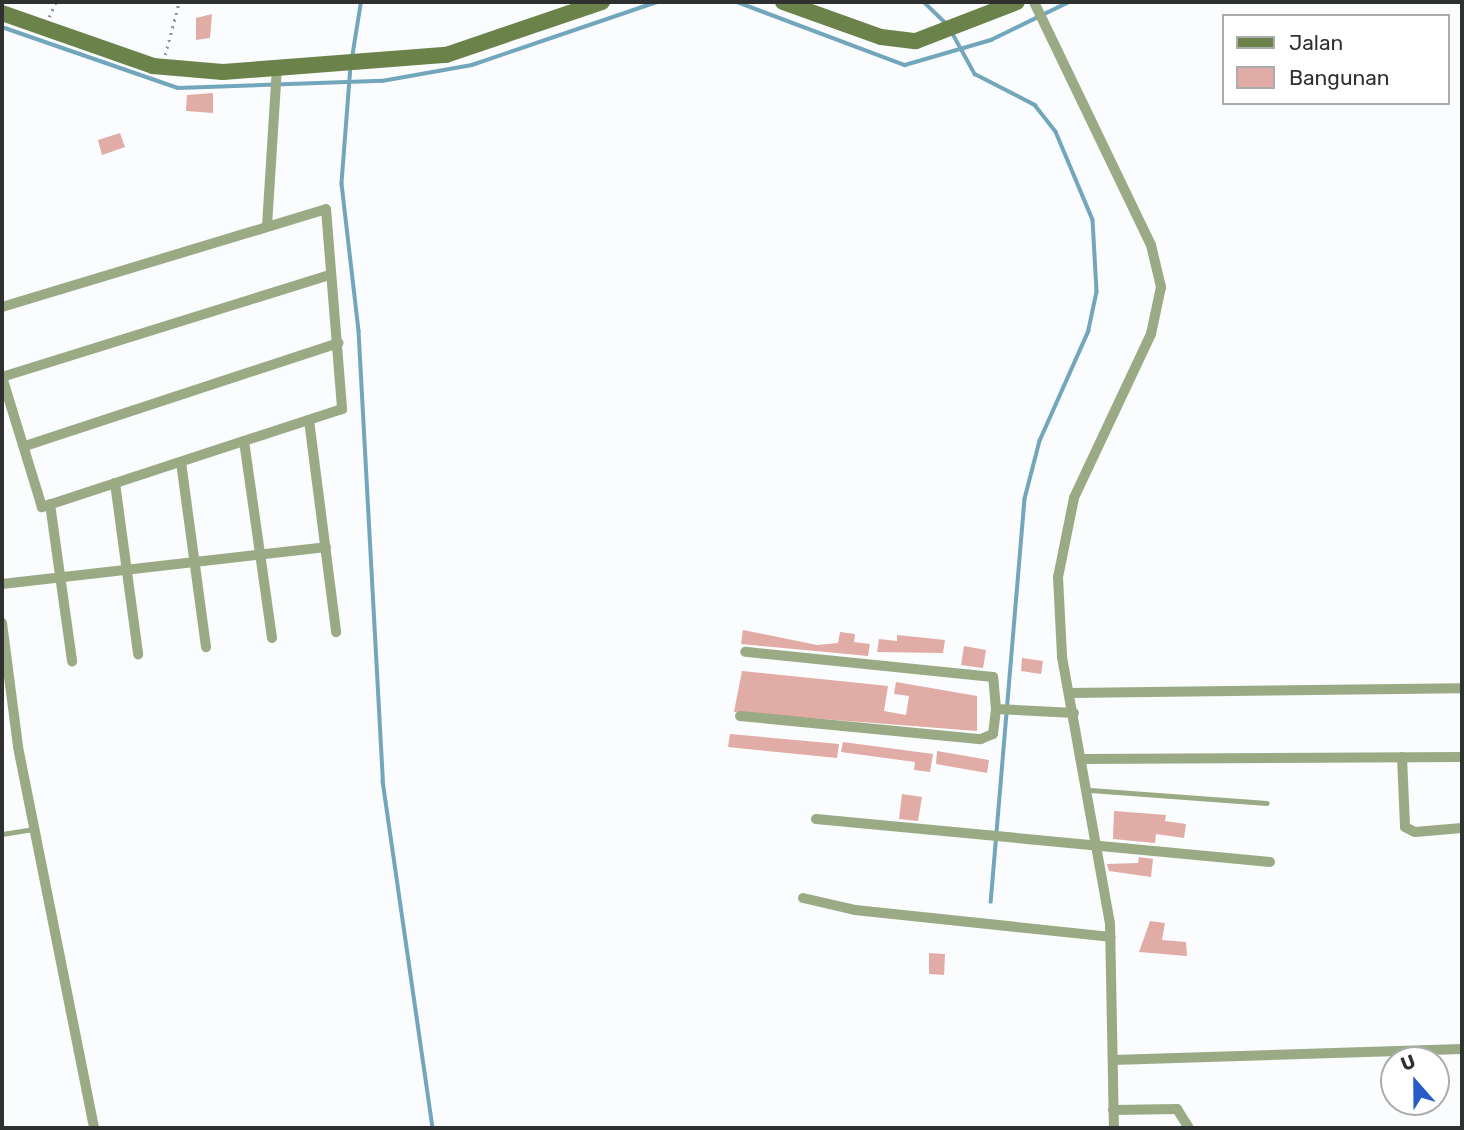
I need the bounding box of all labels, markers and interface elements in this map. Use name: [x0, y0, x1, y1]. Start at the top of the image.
legend: [1222, 14, 1450, 105]
text: Jalan: [1289, 30, 1343, 55]
text: Bangunan: [1289, 65, 1390, 90]
north arrow: [1380, 1046, 1450, 1116]
text: U: [1397, 1050, 1419, 1076]

